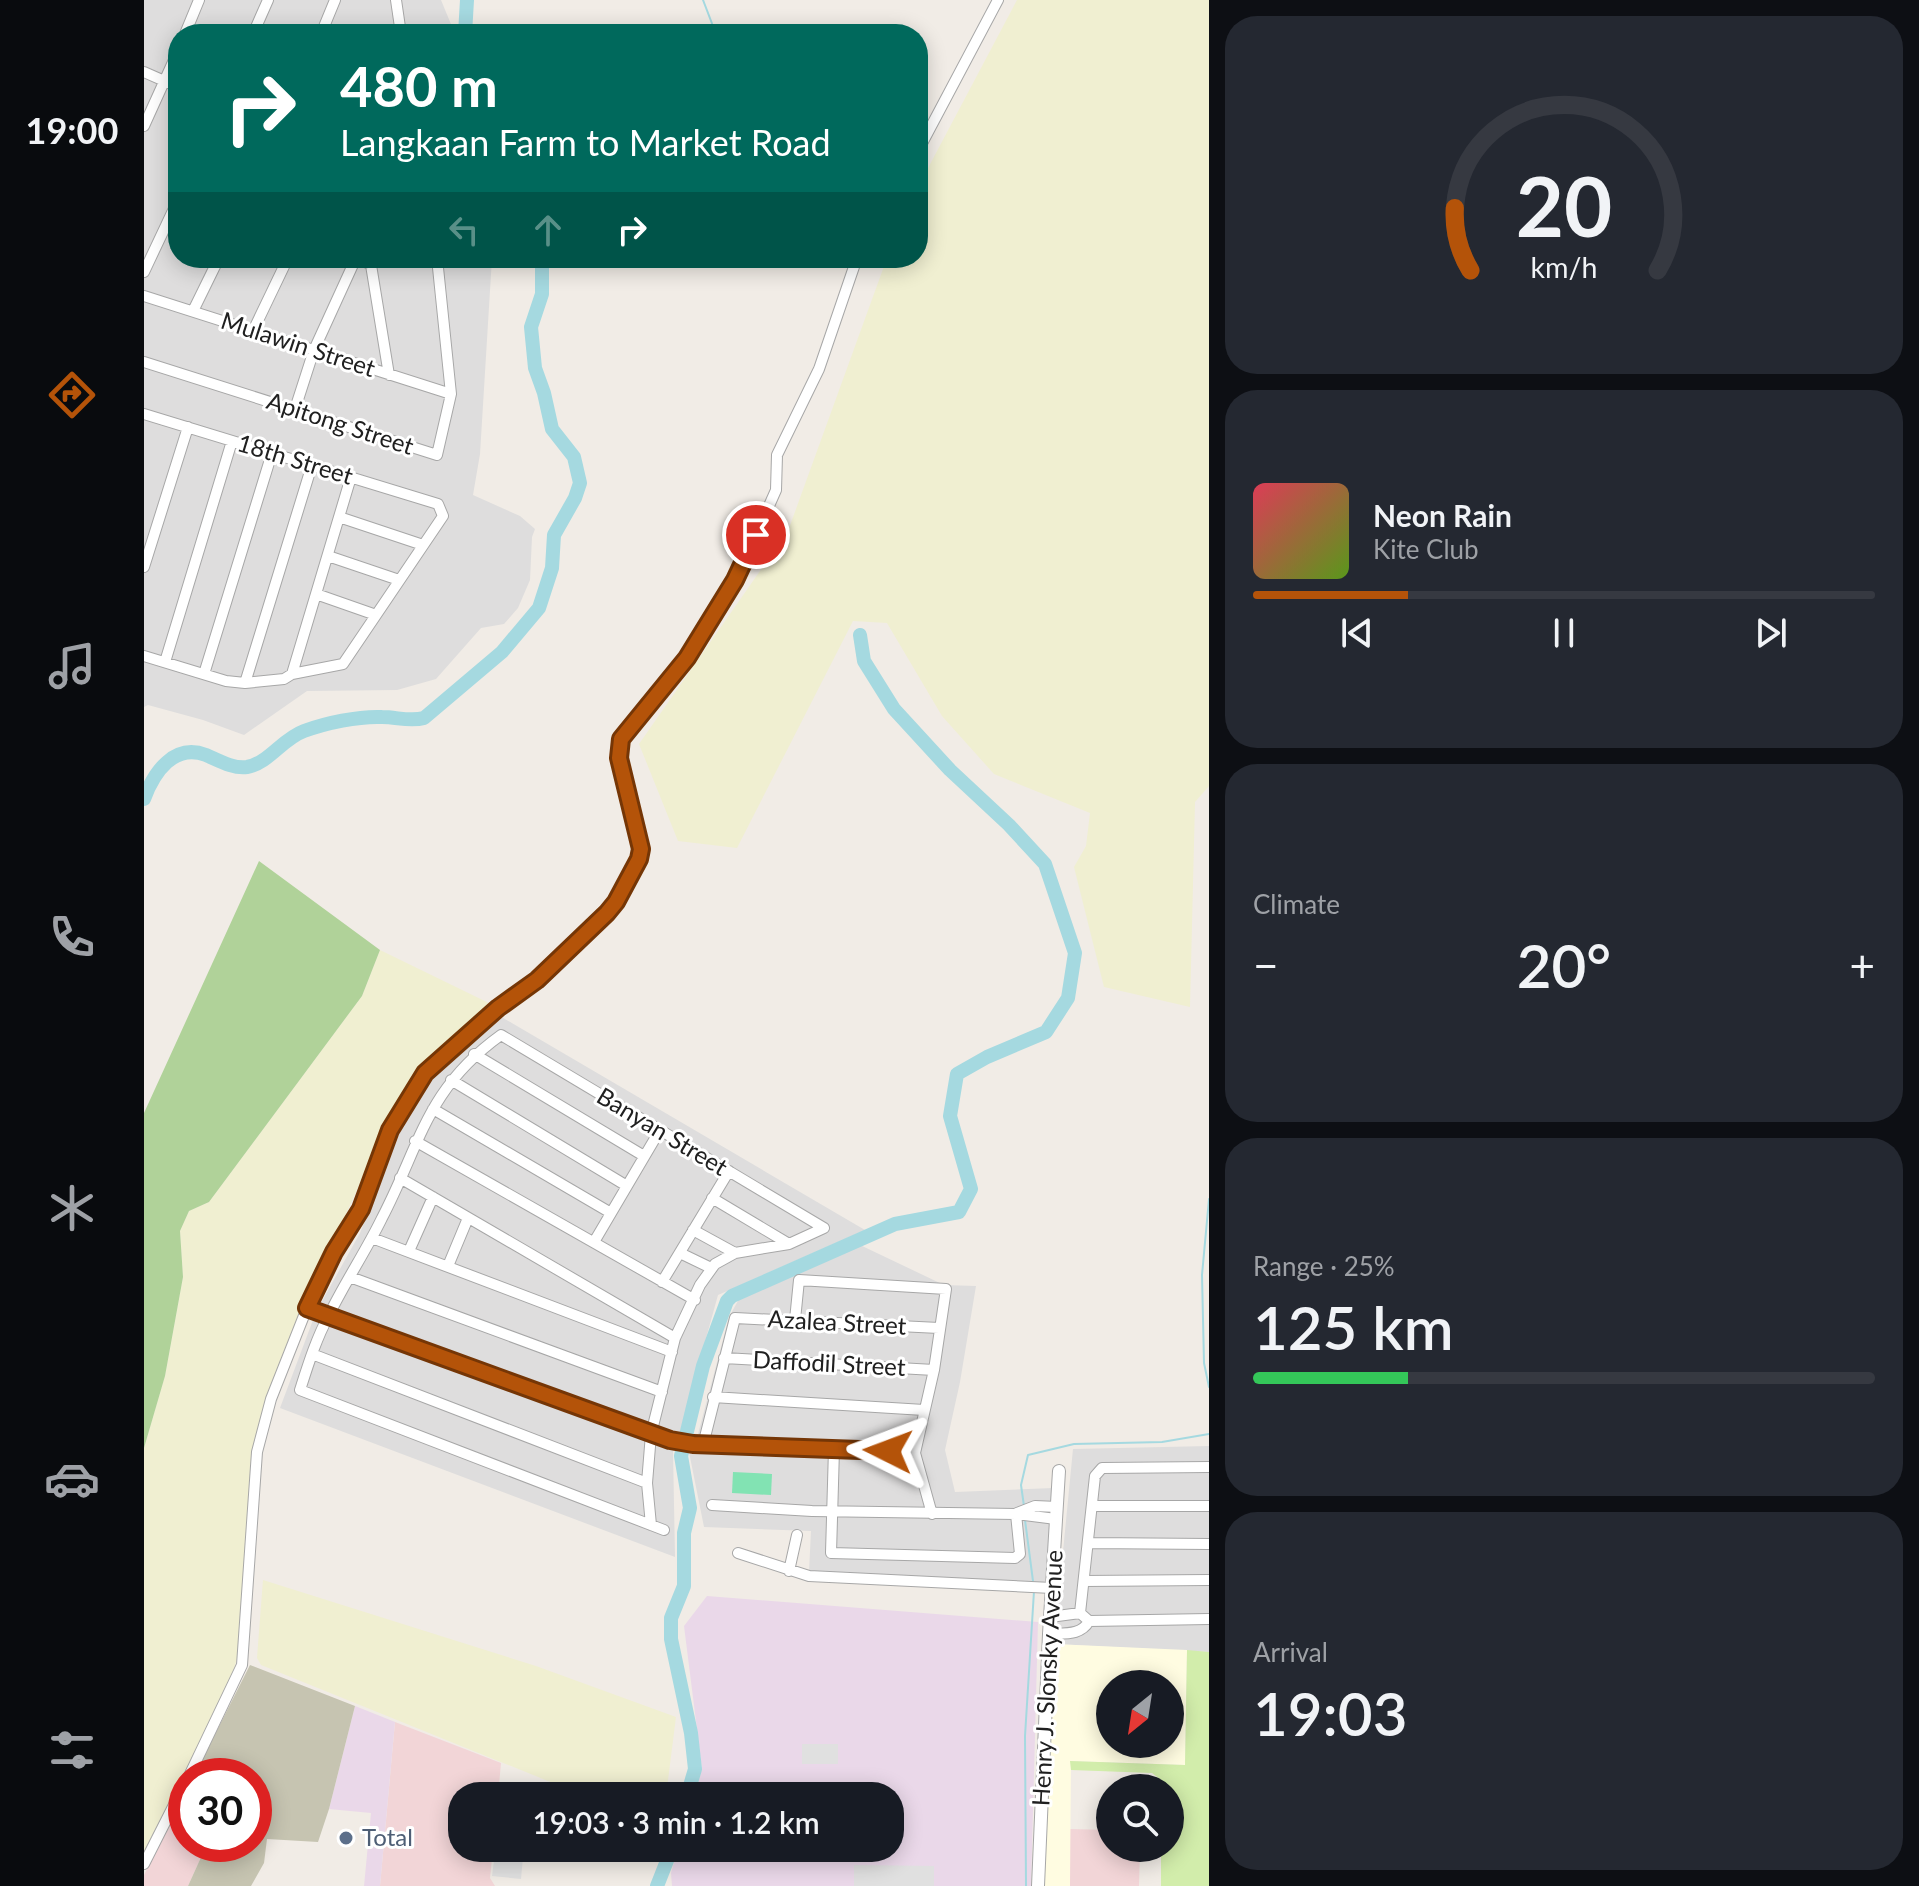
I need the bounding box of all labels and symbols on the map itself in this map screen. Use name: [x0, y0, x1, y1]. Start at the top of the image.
street label: Mulawin Street: [218, 305, 380, 382]
street label: Apitong Street: [263, 385, 418, 460]
street label: 18th Street: [234, 427, 357, 490]
pin: [722, 501, 790, 569]
street label: Banyan Street: [592, 1080, 734, 1181]
street label: Azalea Street: [767, 1303, 907, 1340]
street label: Daffodil Street: [752, 1344, 907, 1381]
position arrow: [846, 1409, 930, 1493]
street label: Henry J. Slonsky Avenue: [1025, 1549, 1068, 1807]
north arrow: [1096, 1670, 1184, 1758]
speed limit sign: 30: [168, 1758, 272, 1862]
place label: Total: [362, 1822, 413, 1851]
marker: Total: [337, 1829, 355, 1847]

